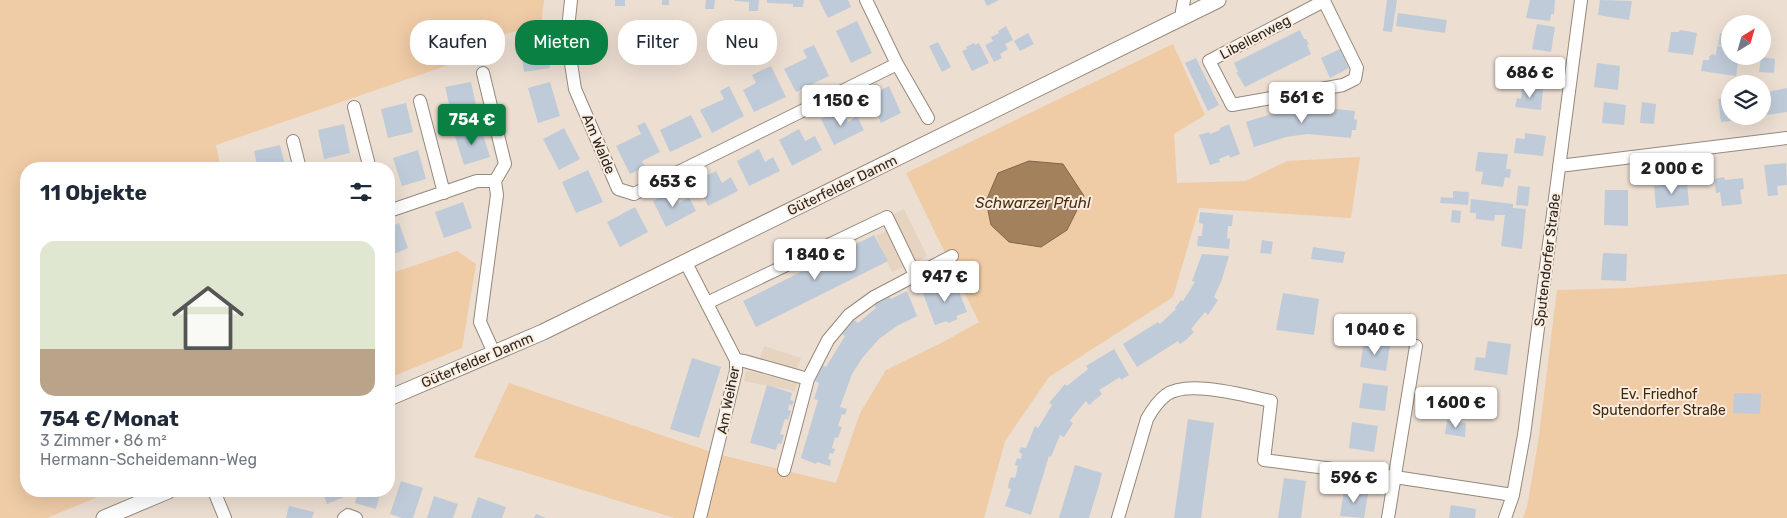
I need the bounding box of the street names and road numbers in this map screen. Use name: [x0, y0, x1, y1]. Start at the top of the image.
street label: Libellenweg: [1217, 12, 1294, 63]
street label: Am Walde: [578, 112, 619, 177]
street label: Güterfelder Damm: [785, 152, 900, 219]
street label: Sputendorfer Straße: [1531, 193, 1564, 327]
street label: Güterfelder Damm: [419, 329, 536, 392]
street label: Am Weiher: [714, 364, 744, 436]

